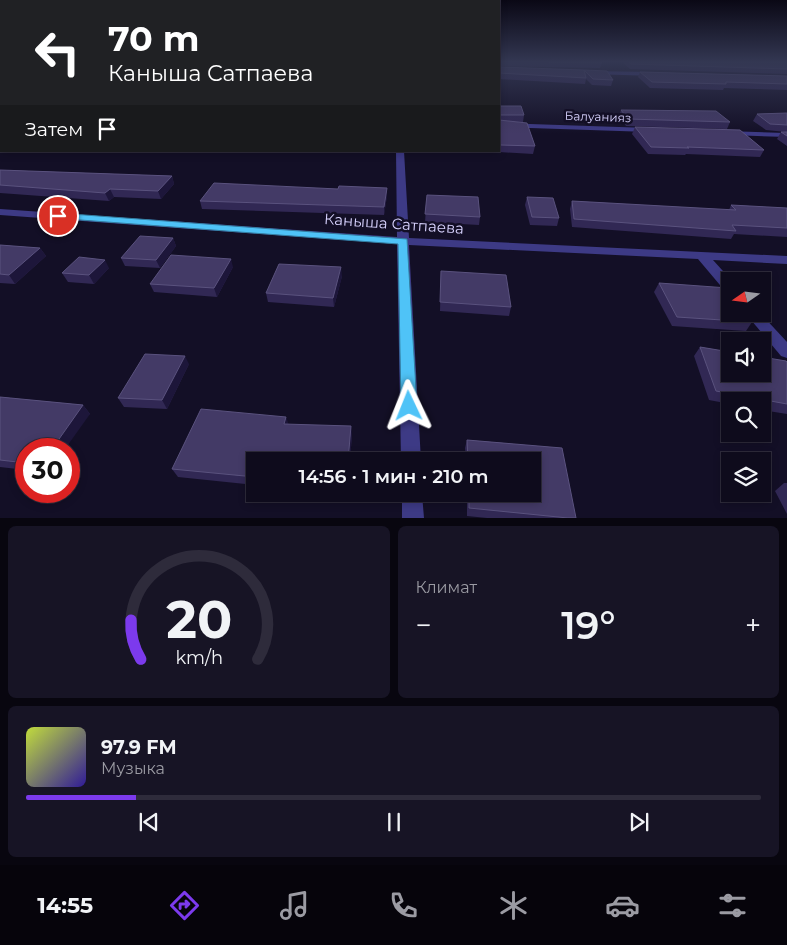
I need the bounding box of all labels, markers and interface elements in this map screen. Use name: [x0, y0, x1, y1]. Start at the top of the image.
text: 70 m: [108, 17, 199, 60]
icon: left: [25, 20, 90, 85]
text: Каныша Сатпаева: [108, 60, 313, 87]
street label: Балуанияз: [564, 108, 632, 125]
icon: arrive: [93, 115, 121, 143]
text: Затем: [25, 118, 83, 141]
pin: [37, 195, 79, 237]
icon: arrive: [44, 202, 72, 230]
street label: Каныша Сатпаева: [324, 209, 465, 238]
north arrow: [721, 272, 771, 322]
map controls: [721, 272, 771, 502]
button: sound: [721, 332, 771, 382]
position arrow: [382, 379, 434, 431]
button: search: [721, 392, 771, 442]
speed limit sign: 30: [15, 438, 80, 503]
button: layers: [721, 452, 771, 502]
text: 14:56 · 1 мин · 210 m: [298, 465, 489, 488]
text: Климат: [416, 578, 477, 597]
text: 20: [166, 588, 232, 651]
text: 19°: [561, 602, 615, 649]
text: −: [416, 608, 432, 642]
text: +: [745, 608, 761, 642]
text: km/h: [175, 647, 223, 668]
text: 97.9 FM: [101, 736, 177, 759]
text: Музыка: [101, 759, 165, 778]
icon: previous: [135, 808, 163, 836]
icon: pause: [380, 808, 408, 836]
icon: next: [625, 808, 653, 836]
icon: directions: [167, 888, 202, 923]
icon: music: [277, 888, 312, 923]
icon: phone: [386, 888, 421, 923]
icon: climate: [496, 888, 531, 923]
icon: car: [605, 888, 640, 923]
icon: filters: [715, 888, 750, 923]
text: 14:55: [37, 892, 93, 919]

